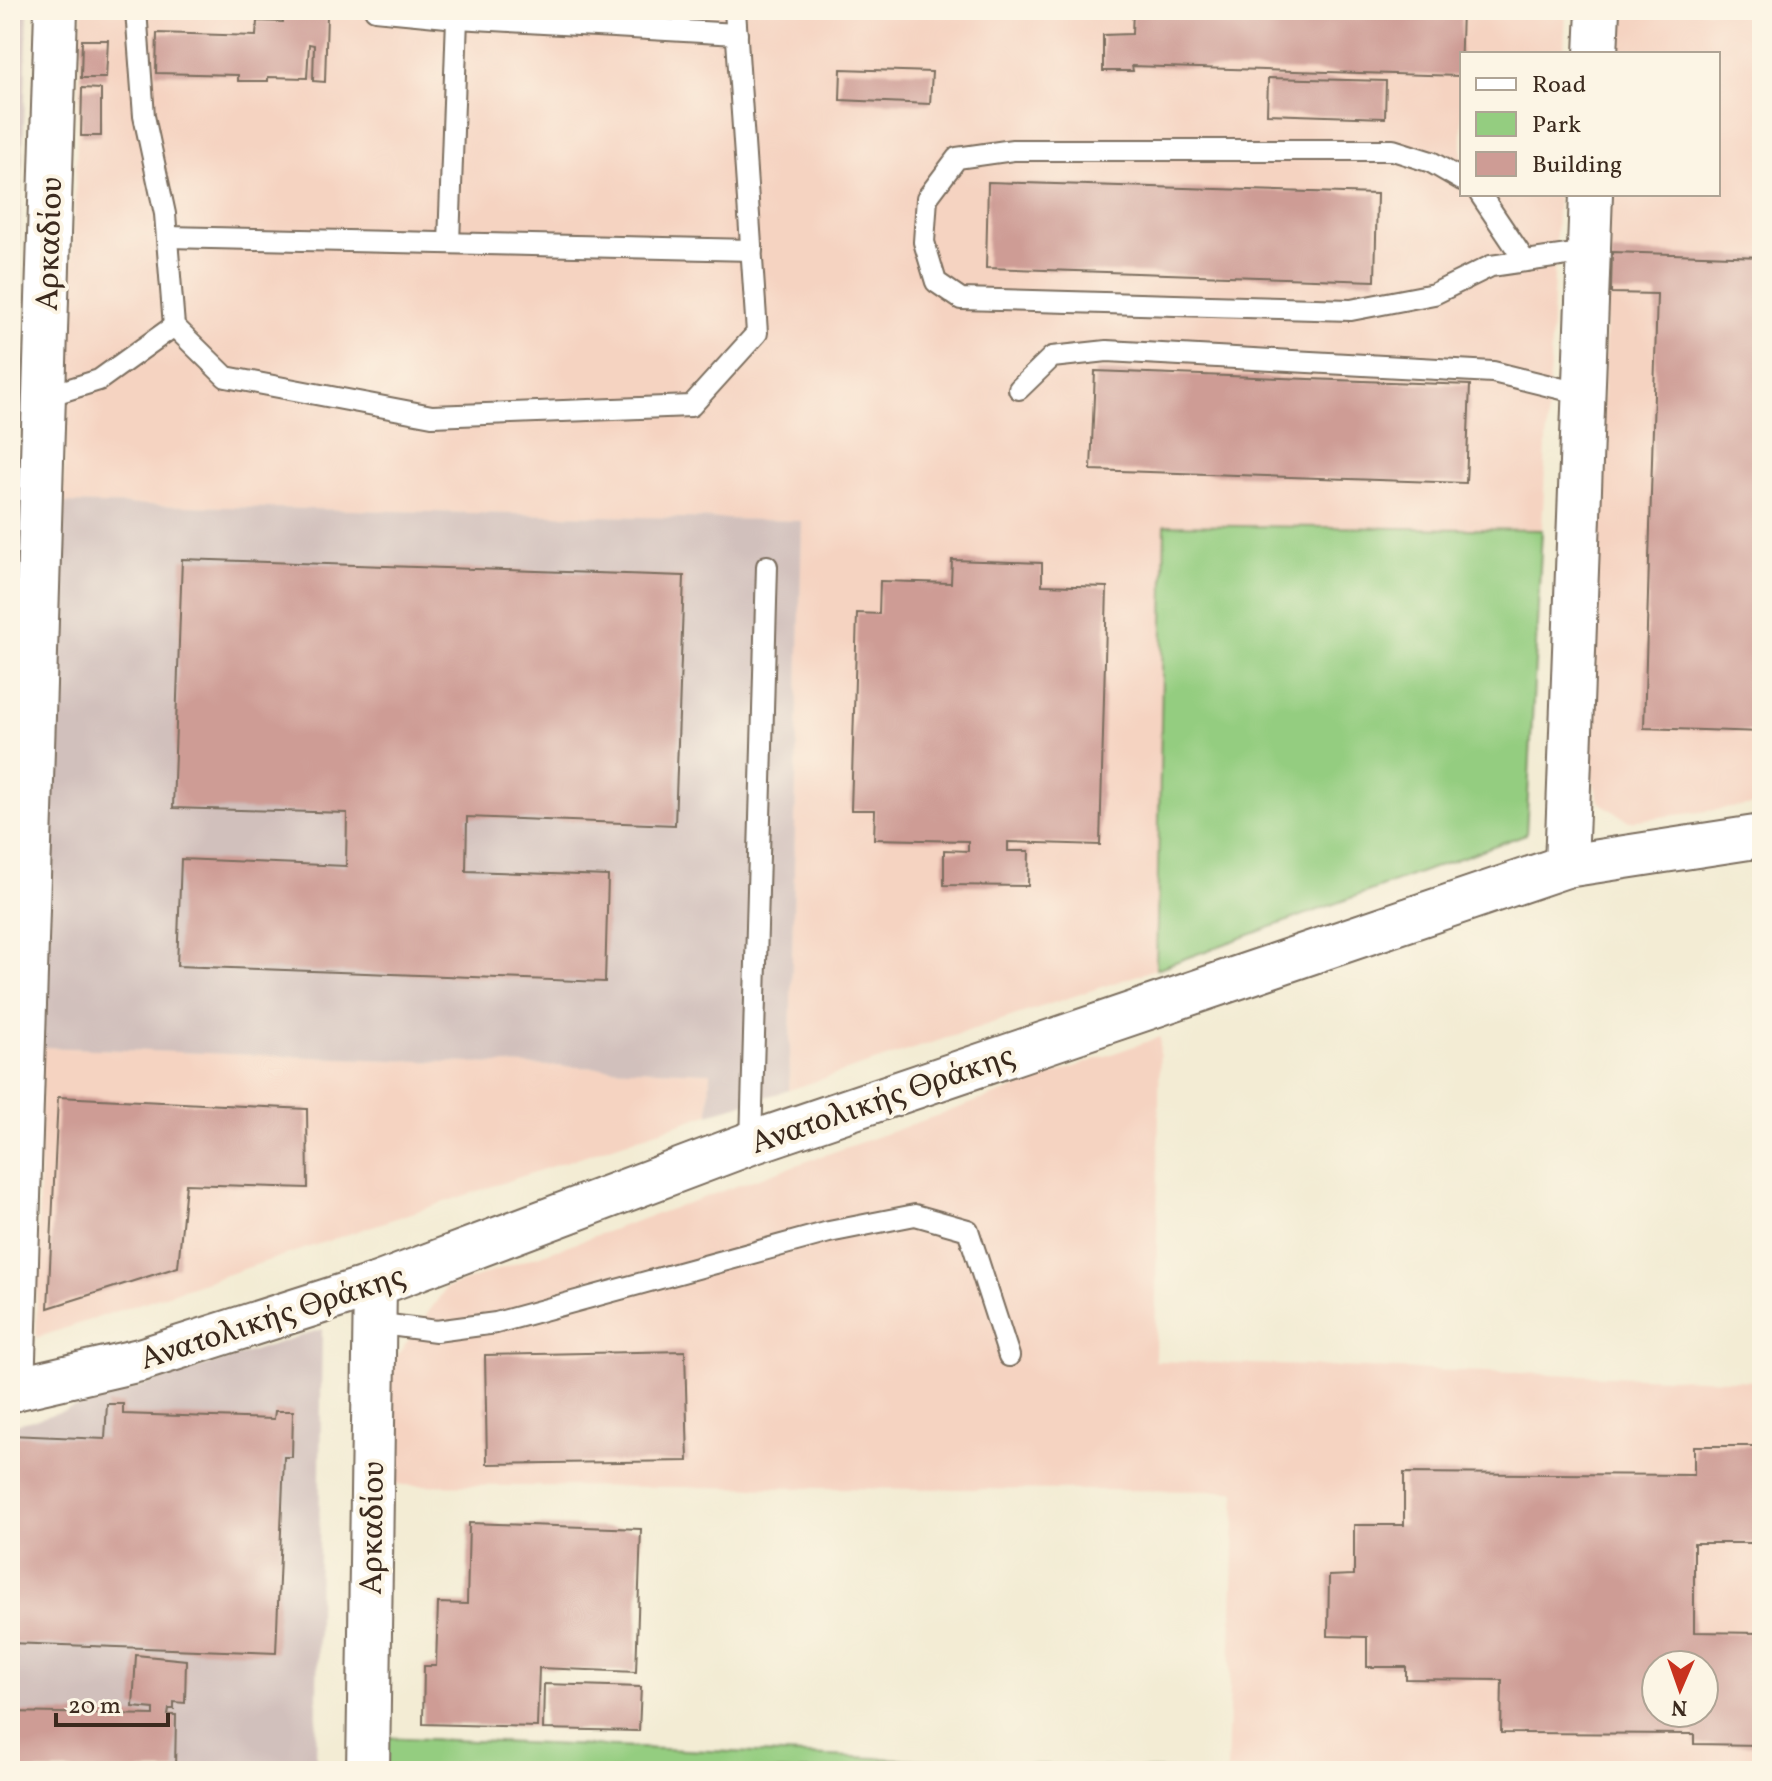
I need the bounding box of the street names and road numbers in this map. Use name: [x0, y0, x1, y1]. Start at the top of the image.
street label: Αρκαδίου: [27, 176, 75, 312]
street label: Ανατολικής Θράκης: [745, 1035, 1021, 1167]
street label: Ανατολικής Θράκης: [135, 1255, 411, 1382]
street label: Αρκαδίου: [351, 1461, 397, 1595]

